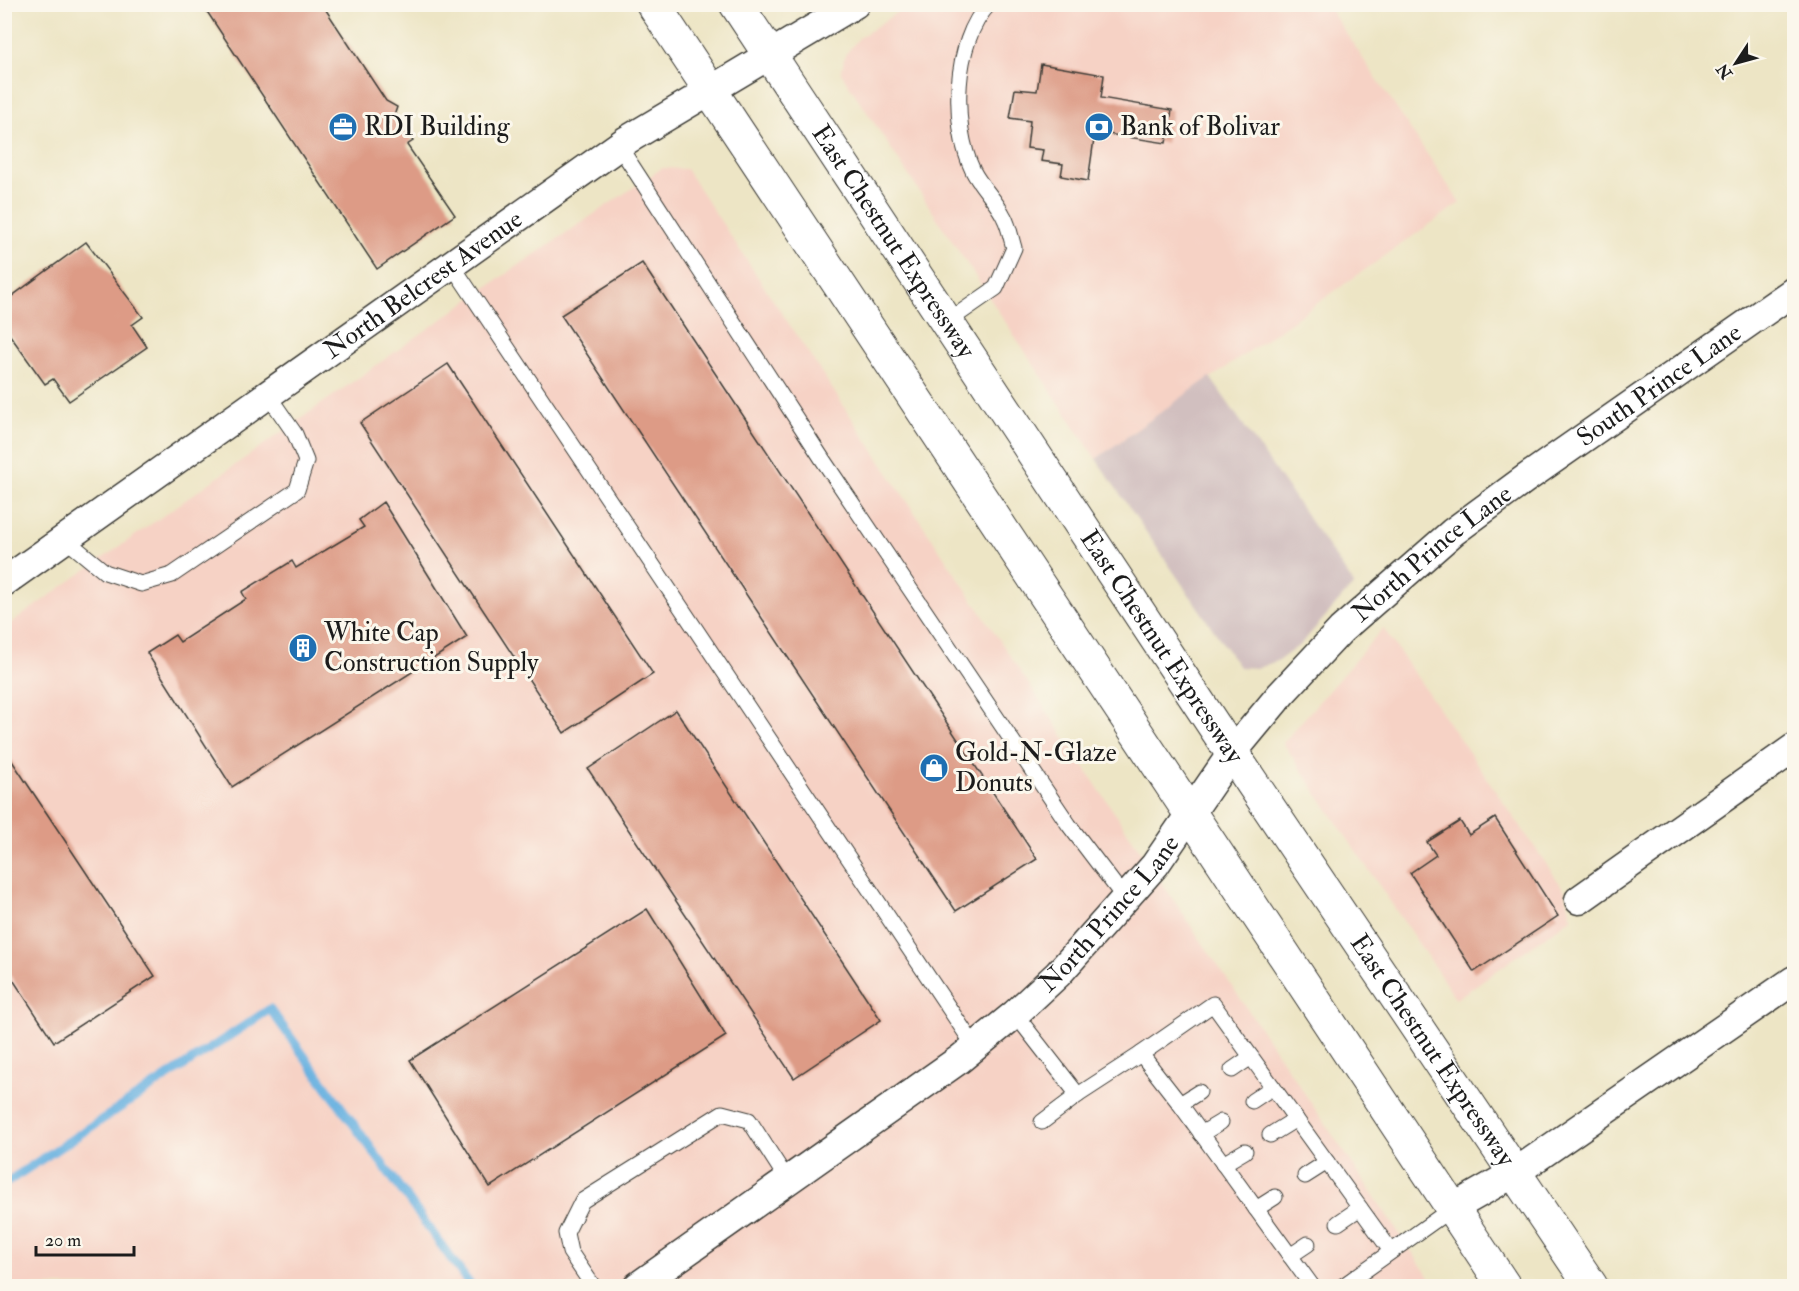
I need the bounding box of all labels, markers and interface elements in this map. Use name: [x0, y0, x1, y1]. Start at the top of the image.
north arrow: [1706, 33, 1766, 93]
text: N: [1712, 59, 1738, 84]
office icon: RDI Building: [327, 111, 359, 143]
place label: RDI Building: [364, 111, 511, 143]
bank icon: Bank of Bolivar: [1083, 111, 1115, 143]
place label: Bank of Bolivar: [1120, 111, 1280, 143]
street label: East Chestnut Expressway: [805, 119, 982, 365]
street label: North Belcrest Avenue: [318, 203, 529, 366]
street label: South Prince Lane: [1571, 317, 1748, 454]
street label: North Prince Lane: [1345, 478, 1518, 629]
street label: East Chestnut Expressway: [1073, 524, 1251, 770]
place label: White Cap Construction Supply: [323, 617, 539, 680]
building icon: White Cap Construction Supply: [287, 632, 319, 664]
place label: Gold-N-Glaze Donuts: [955, 737, 1117, 799]
shop icon: Gold-N-Glaze Donuts: [918, 752, 950, 784]
street label: North Prince Lane: [1033, 829, 1187, 999]
street label: East Chestnut Expressway: [1343, 928, 1522, 1173]
scale bar: [36, 1219, 134, 1257]
text: 20 m: [45, 1229, 81, 1252]

